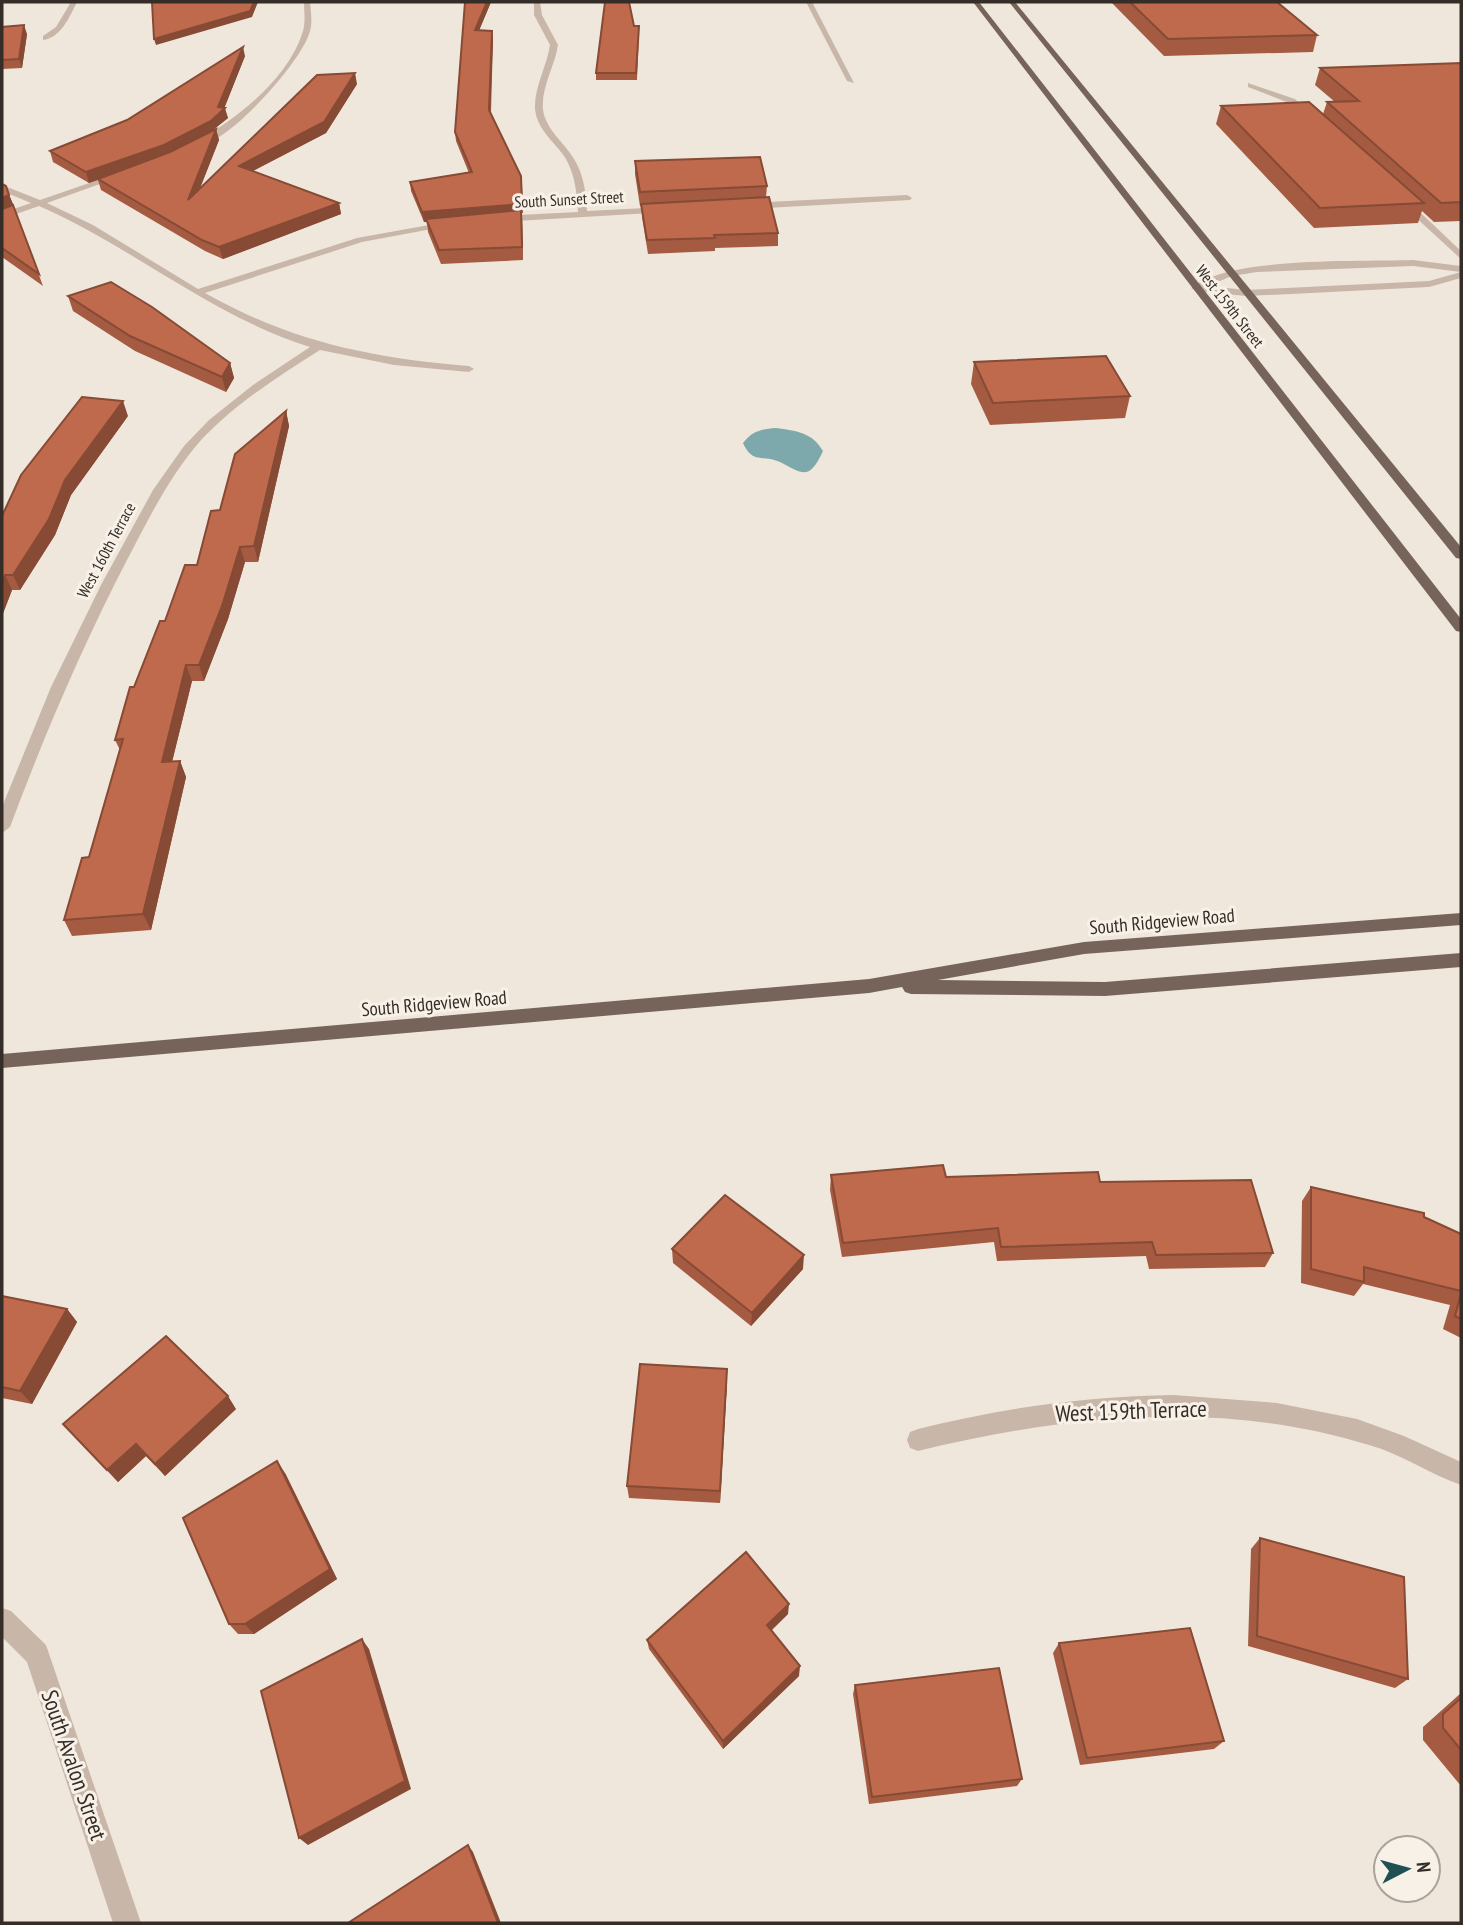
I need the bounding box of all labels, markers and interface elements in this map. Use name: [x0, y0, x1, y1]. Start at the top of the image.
street label: South Sunset Street: [514, 186, 625, 212]
street label: West 159th Street: [1191, 261, 1269, 352]
street label: West 160th Terrace: [72, 499, 140, 601]
street label: South Ridgeview Road: [1088, 903, 1236, 939]
street label: South Ridgeview Road: [360, 985, 508, 1021]
street label: West 159th Terrace: [1055, 1393, 1207, 1428]
street label: South Avalon Street: [35, 1686, 114, 1844]
north arrow: [1372, 1834, 1442, 1904]
text: N: [1411, 1861, 1436, 1874]

